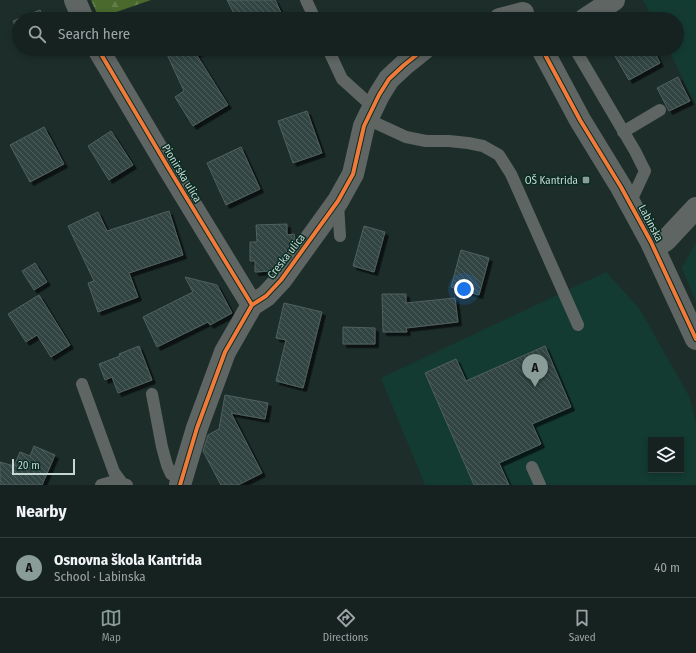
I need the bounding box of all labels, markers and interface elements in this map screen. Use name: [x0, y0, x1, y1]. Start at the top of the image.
search box: [12, 12, 684, 56]
icon: search: [26, 23, 48, 45]
text: Search here: [58, 25, 130, 43]
street label: Pionirska ulica: [159, 142, 204, 205]
place label: OŠ Kantrida: [525, 173, 578, 187]
marker: OŠ Kantrida: [581, 175, 591, 185]
street label: Labinska: [636, 203, 666, 244]
street label: Creska ulica: [265, 231, 308, 281]
your location: [454, 279, 474, 299]
pin: A: [522, 354, 548, 387]
map controls: [648, 437, 684, 473]
button: layers: [648, 437, 684, 473]
scale bar: [12, 457, 75, 476]
text: 20 m: [18, 459, 40, 472]
text: Nearby: [16, 501, 67, 522]
text: Osnovna škola Kantrida: [54, 551, 202, 569]
text: A: [25, 560, 33, 575]
text: 40 m: [654, 560, 680, 575]
text: School · Labinska: [54, 569, 146, 584]
tab: Map: [100, 607, 122, 644]
tab: Directions: [323, 607, 368, 644]
tab: Saved: [569, 607, 596, 644]

